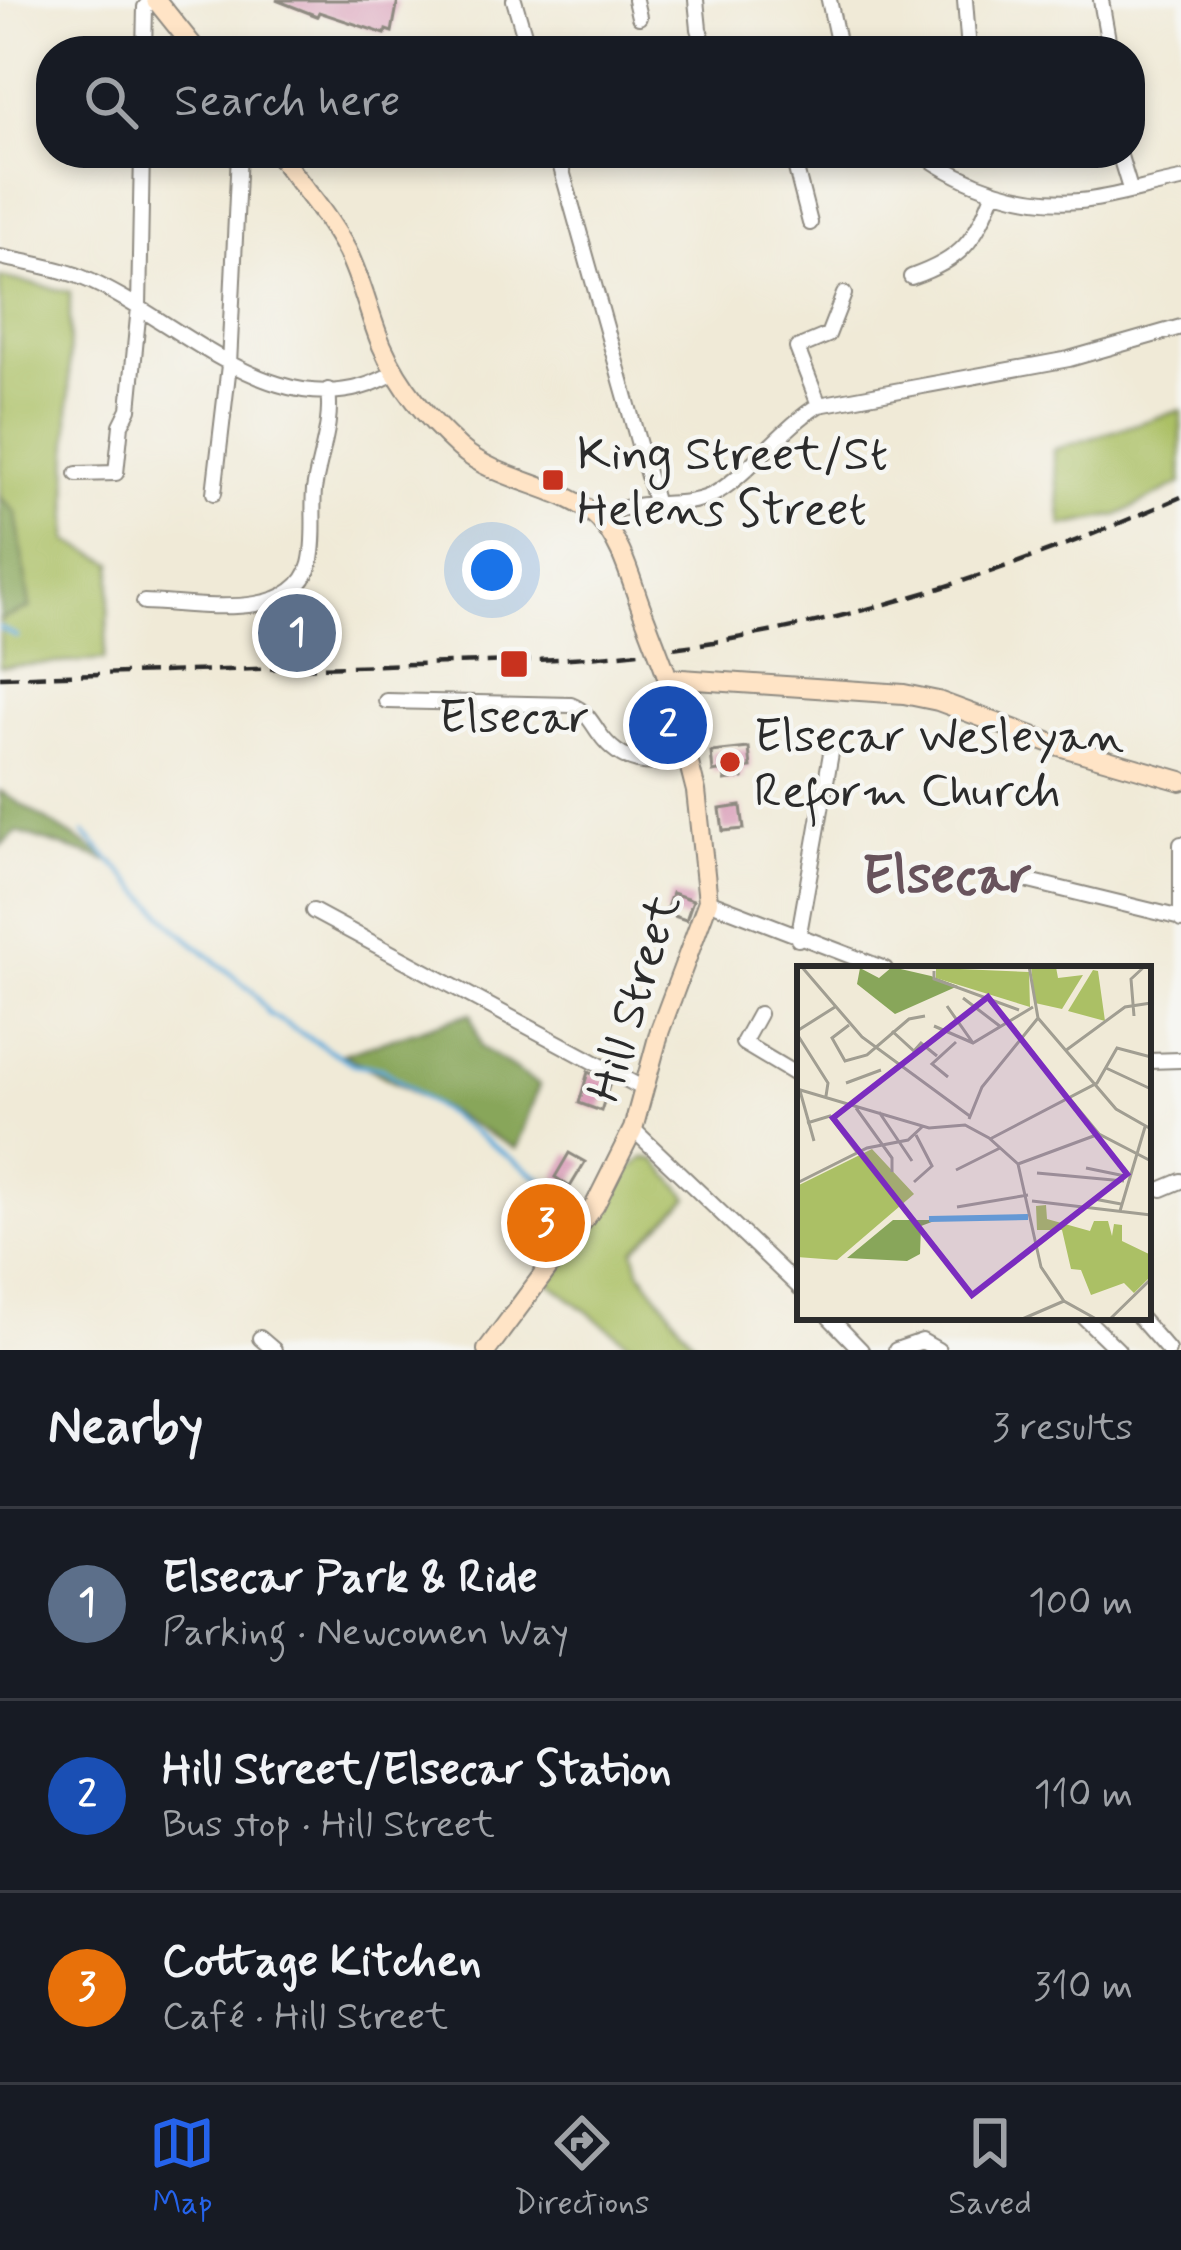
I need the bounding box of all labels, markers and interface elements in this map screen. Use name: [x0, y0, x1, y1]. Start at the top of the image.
search box: [36, 36, 1145, 168]
icon: search: [78, 69, 144, 135]
text: Search here: [174, 73, 401, 132]
place label: King Street/St Helens Street: [577, 424, 888, 542]
marker: King Street/St Helens Street: [540, 467, 566, 493]
your location: [462, 540, 522, 600]
pin: 1: [258, 588, 336, 678]
marker: Elsecar: [498, 648, 530, 680]
pin: 2: [629, 680, 707, 770]
place label: Elsecar: [438, 687, 590, 750]
place label: Elsecar Wesleyan Reform Church: [754, 706, 1124, 827]
marker: Elsecar Wesleyan Reform Church: [717, 749, 743, 775]
district label: Elsecar: [862, 842, 1032, 913]
street label: Hill Street: [574, 887, 697, 1110]
inset map: [797, 966, 1151, 1320]
pin: 3: [507, 1178, 585, 1268]
text: Nearby: [48, 1395, 203, 1461]
text: 3 results: [992, 1403, 1133, 1454]
text: Elsecar Park & Ride: [162, 1549, 538, 1608]
text: 1: [78, 1578, 96, 1629]
text: 100 m: [1028, 1578, 1133, 1629]
text: Parking · Newcomen Way: [162, 1608, 569, 1659]
text: Hill Street/Elsecar Station: [162, 1741, 671, 1800]
text: 2: [77, 1770, 97, 1821]
text: 110 m: [1034, 1770, 1133, 1821]
text: Bus stop · Hill Street: [162, 1800, 495, 1851]
text: Cottage Kitchen: [162, 1933, 481, 1992]
text: 3: [78, 1962, 96, 2013]
text: 310 m: [1034, 1962, 1133, 2013]
text: Café · Hill Street: [162, 1992, 448, 2043]
tab: Map: [149, 2110, 215, 2226]
tab: Directions: [514, 2110, 650, 2226]
tab: Saved: [948, 2110, 1032, 2226]

